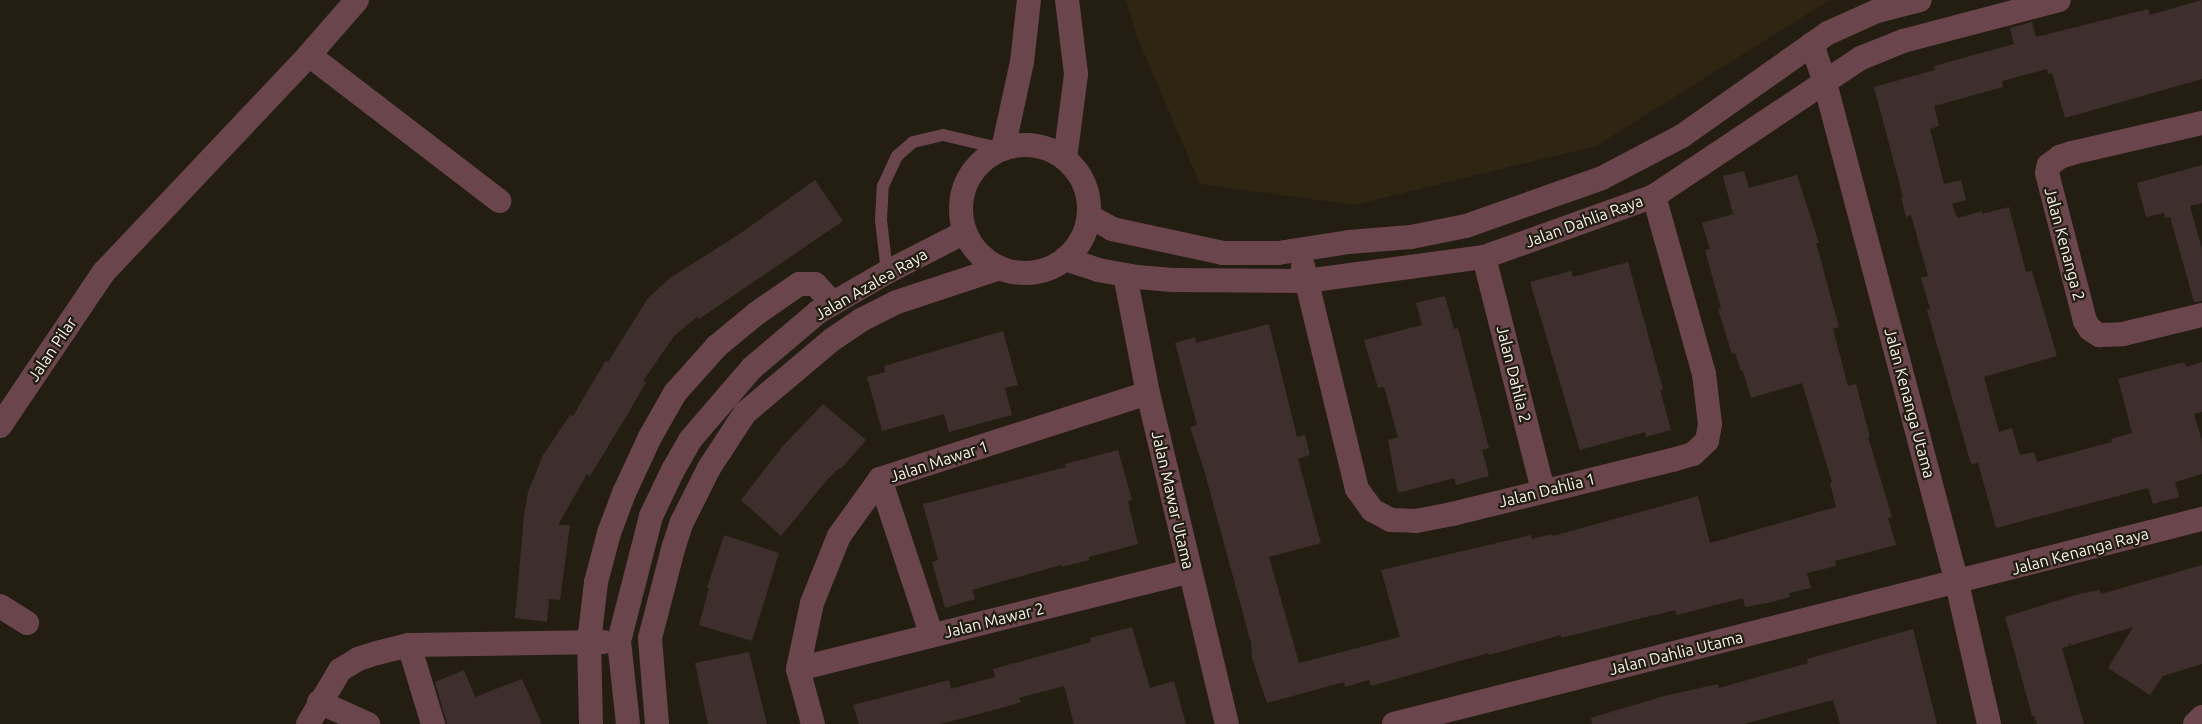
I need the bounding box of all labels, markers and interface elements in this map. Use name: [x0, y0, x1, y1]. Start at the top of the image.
street label: Jalan Kenanga 2: [2041, 185, 2089, 303]
street label: Jalan Dahlia Raya: [1522, 191, 1646, 251]
street label: Jalan Azalea Raya: [811, 244, 931, 324]
street label: Jalan Pilar: [24, 313, 80, 385]
street label: Jalan Dahlia 2: [1493, 324, 1535, 424]
street label: Jalan Kenanga Utama: [1881, 326, 1939, 480]
street label: Jalan Mawar Utama: [1148, 429, 1198, 571]
street label: Jalan Mawar 1: [887, 436, 991, 486]
street label: Jalan Dahlia 1: [1497, 469, 1597, 511]
street label: Jalan Kenanga Raya: [2009, 523, 2151, 579]
street label: Jalan Mawar 2: [942, 598, 1046, 642]
street label: Jalan Dahlia Utama: [1607, 627, 1745, 679]

